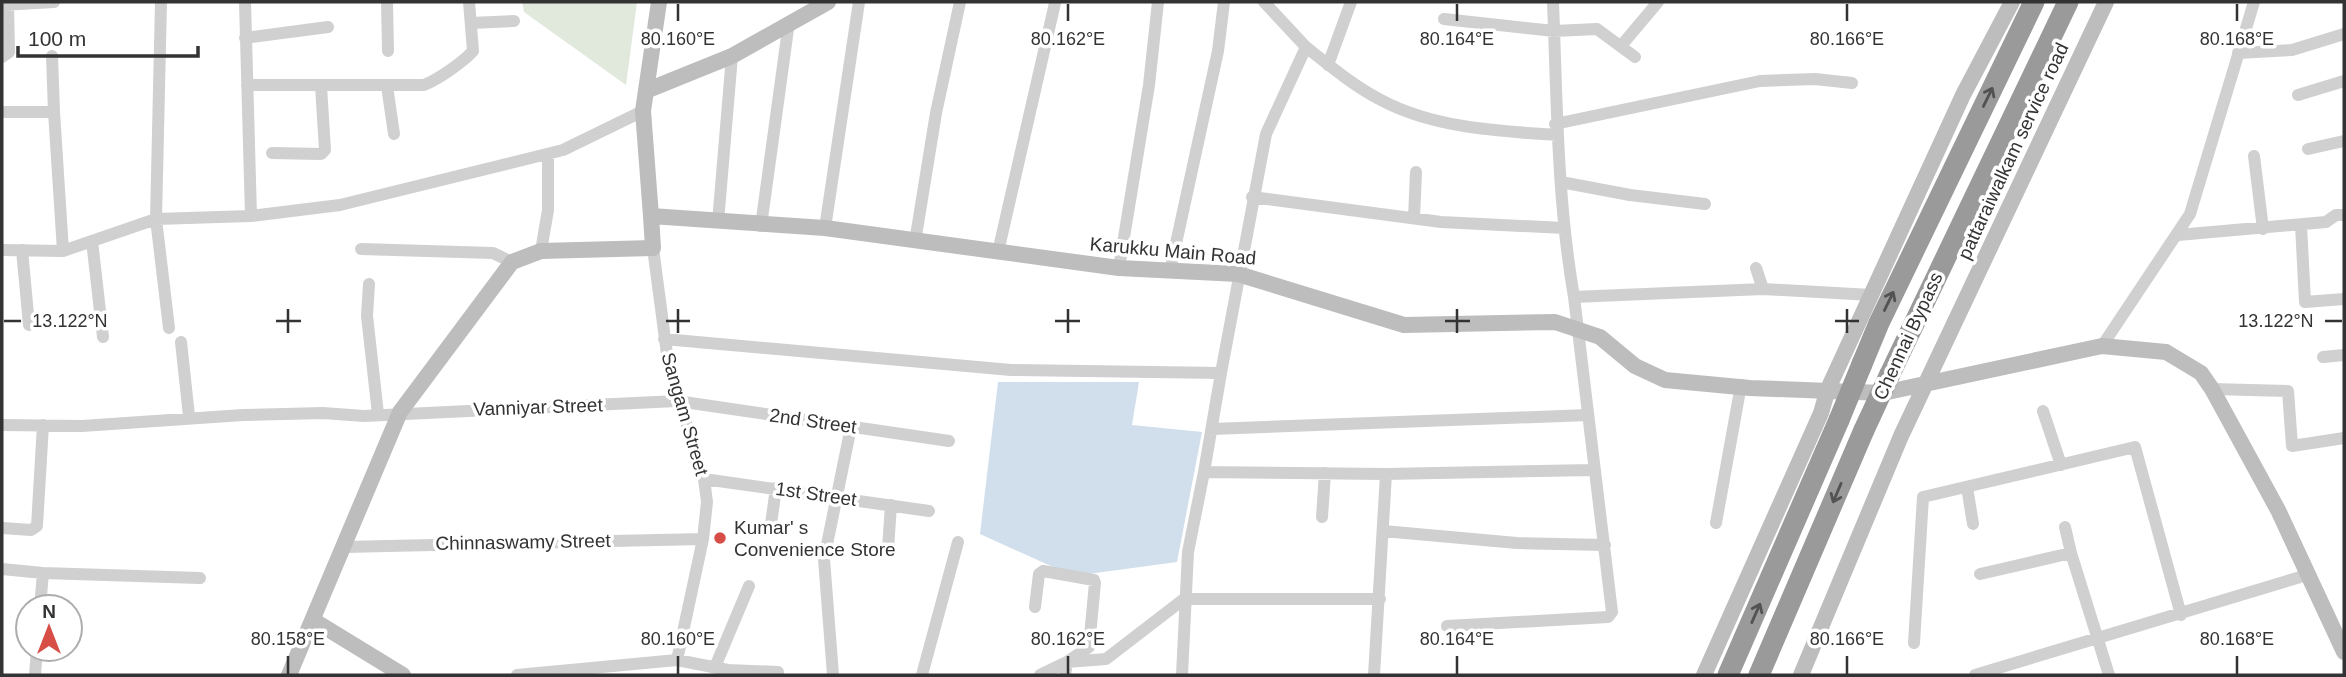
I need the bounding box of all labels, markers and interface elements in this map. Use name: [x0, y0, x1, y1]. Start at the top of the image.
scale bar: [18, 14, 198, 58]
text: 100 m: [28, 27, 86, 50]
text: 80.160°E: [641, 29, 715, 49]
text: 80.162°E: [1031, 29, 1105, 49]
text: 80.164°E: [1420, 29, 1494, 49]
text: 80.166°E: [1810, 29, 1884, 49]
text: 80.168°E: [2200, 29, 2274, 49]
street label: pattaraiwalkam service road: [1953, 39, 2073, 263]
one-way arrow: [1982, 87, 1995, 108]
street label: Karukku Main Road: [1089, 233, 1257, 269]
street label: Chennai Bypass: [1869, 269, 1947, 403]
one-way arrow: [1883, 291, 1896, 312]
text: 13.122°N: [32, 311, 108, 331]
text: 13.122°N: [2238, 311, 2314, 331]
street label: Sangam Street: [657, 350, 713, 478]
street label: Vanniyar Street: [473, 394, 604, 420]
street label: 2nd Street: [768, 405, 859, 438]
street label: 1st Street: [774, 478, 858, 510]
one-way arrow: [1830, 482, 1843, 503]
place label: Kumar' s Convenience Store: [734, 517, 896, 560]
street label: Chinnaswamy Street: [435, 530, 612, 554]
marker: Kumar' s Convenience Store: [712, 530, 728, 546]
north arrow: [14, 593, 84, 663]
text: N: [42, 601, 56, 622]
one-way arrow: [1750, 602, 1763, 624]
text: 80.158°E: [251, 629, 325, 649]
text: 80.160°E: [641, 629, 715, 649]
text: 80.162°E: [1031, 629, 1105, 649]
text: 80.164°E: [1420, 629, 1494, 649]
text: 80.166°E: [1810, 629, 1884, 649]
text: 80.168°E: [2200, 629, 2274, 649]

